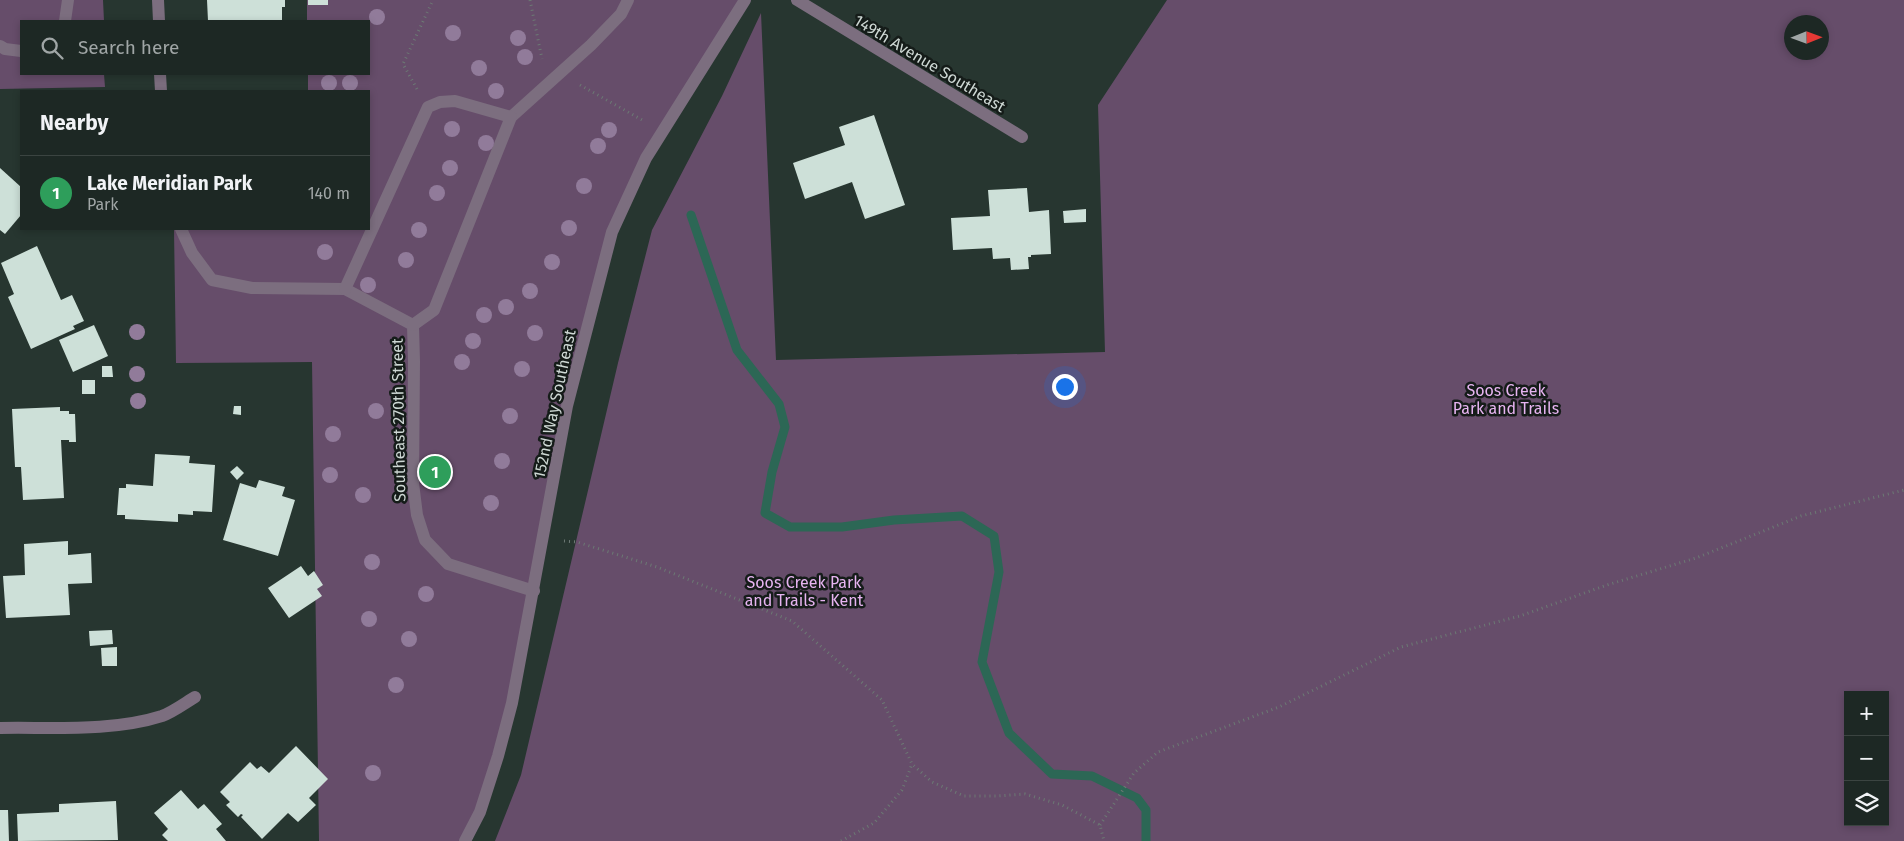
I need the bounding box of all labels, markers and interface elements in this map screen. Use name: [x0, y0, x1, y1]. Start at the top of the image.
street label: 149th Avenue Southeast: [851, 11, 1009, 116]
north arrow: [1784, 15, 1829, 60]
search box: [20, 20, 370, 75]
icon: search: [38, 34, 66, 62]
text: Search here: [78, 36, 179, 59]
text: Nearby: [40, 110, 108, 136]
text: Lake Meridian Park: [87, 172, 252, 195]
text: 1: [52, 184, 60, 203]
text: 140 m: [308, 184, 350, 203]
text: Park: [87, 195, 119, 214]
street label: 152nd Way Southeast: [529, 328, 580, 480]
street label: Southeast 270th Street: [388, 338, 409, 502]
your location: [1052, 374, 1078, 400]
park label: Soos Creek Park and Trails: [1453, 381, 1559, 418]
pin: 1: [419, 453, 451, 491]
park label: Soos Creek Park and Trails - Kent: [745, 573, 864, 610]
map controls: [1844, 691, 1889, 826]
button: +: [1844, 691, 1889, 736]
button: −: [1844, 736, 1889, 781]
button: layers: [1844, 781, 1889, 826]

